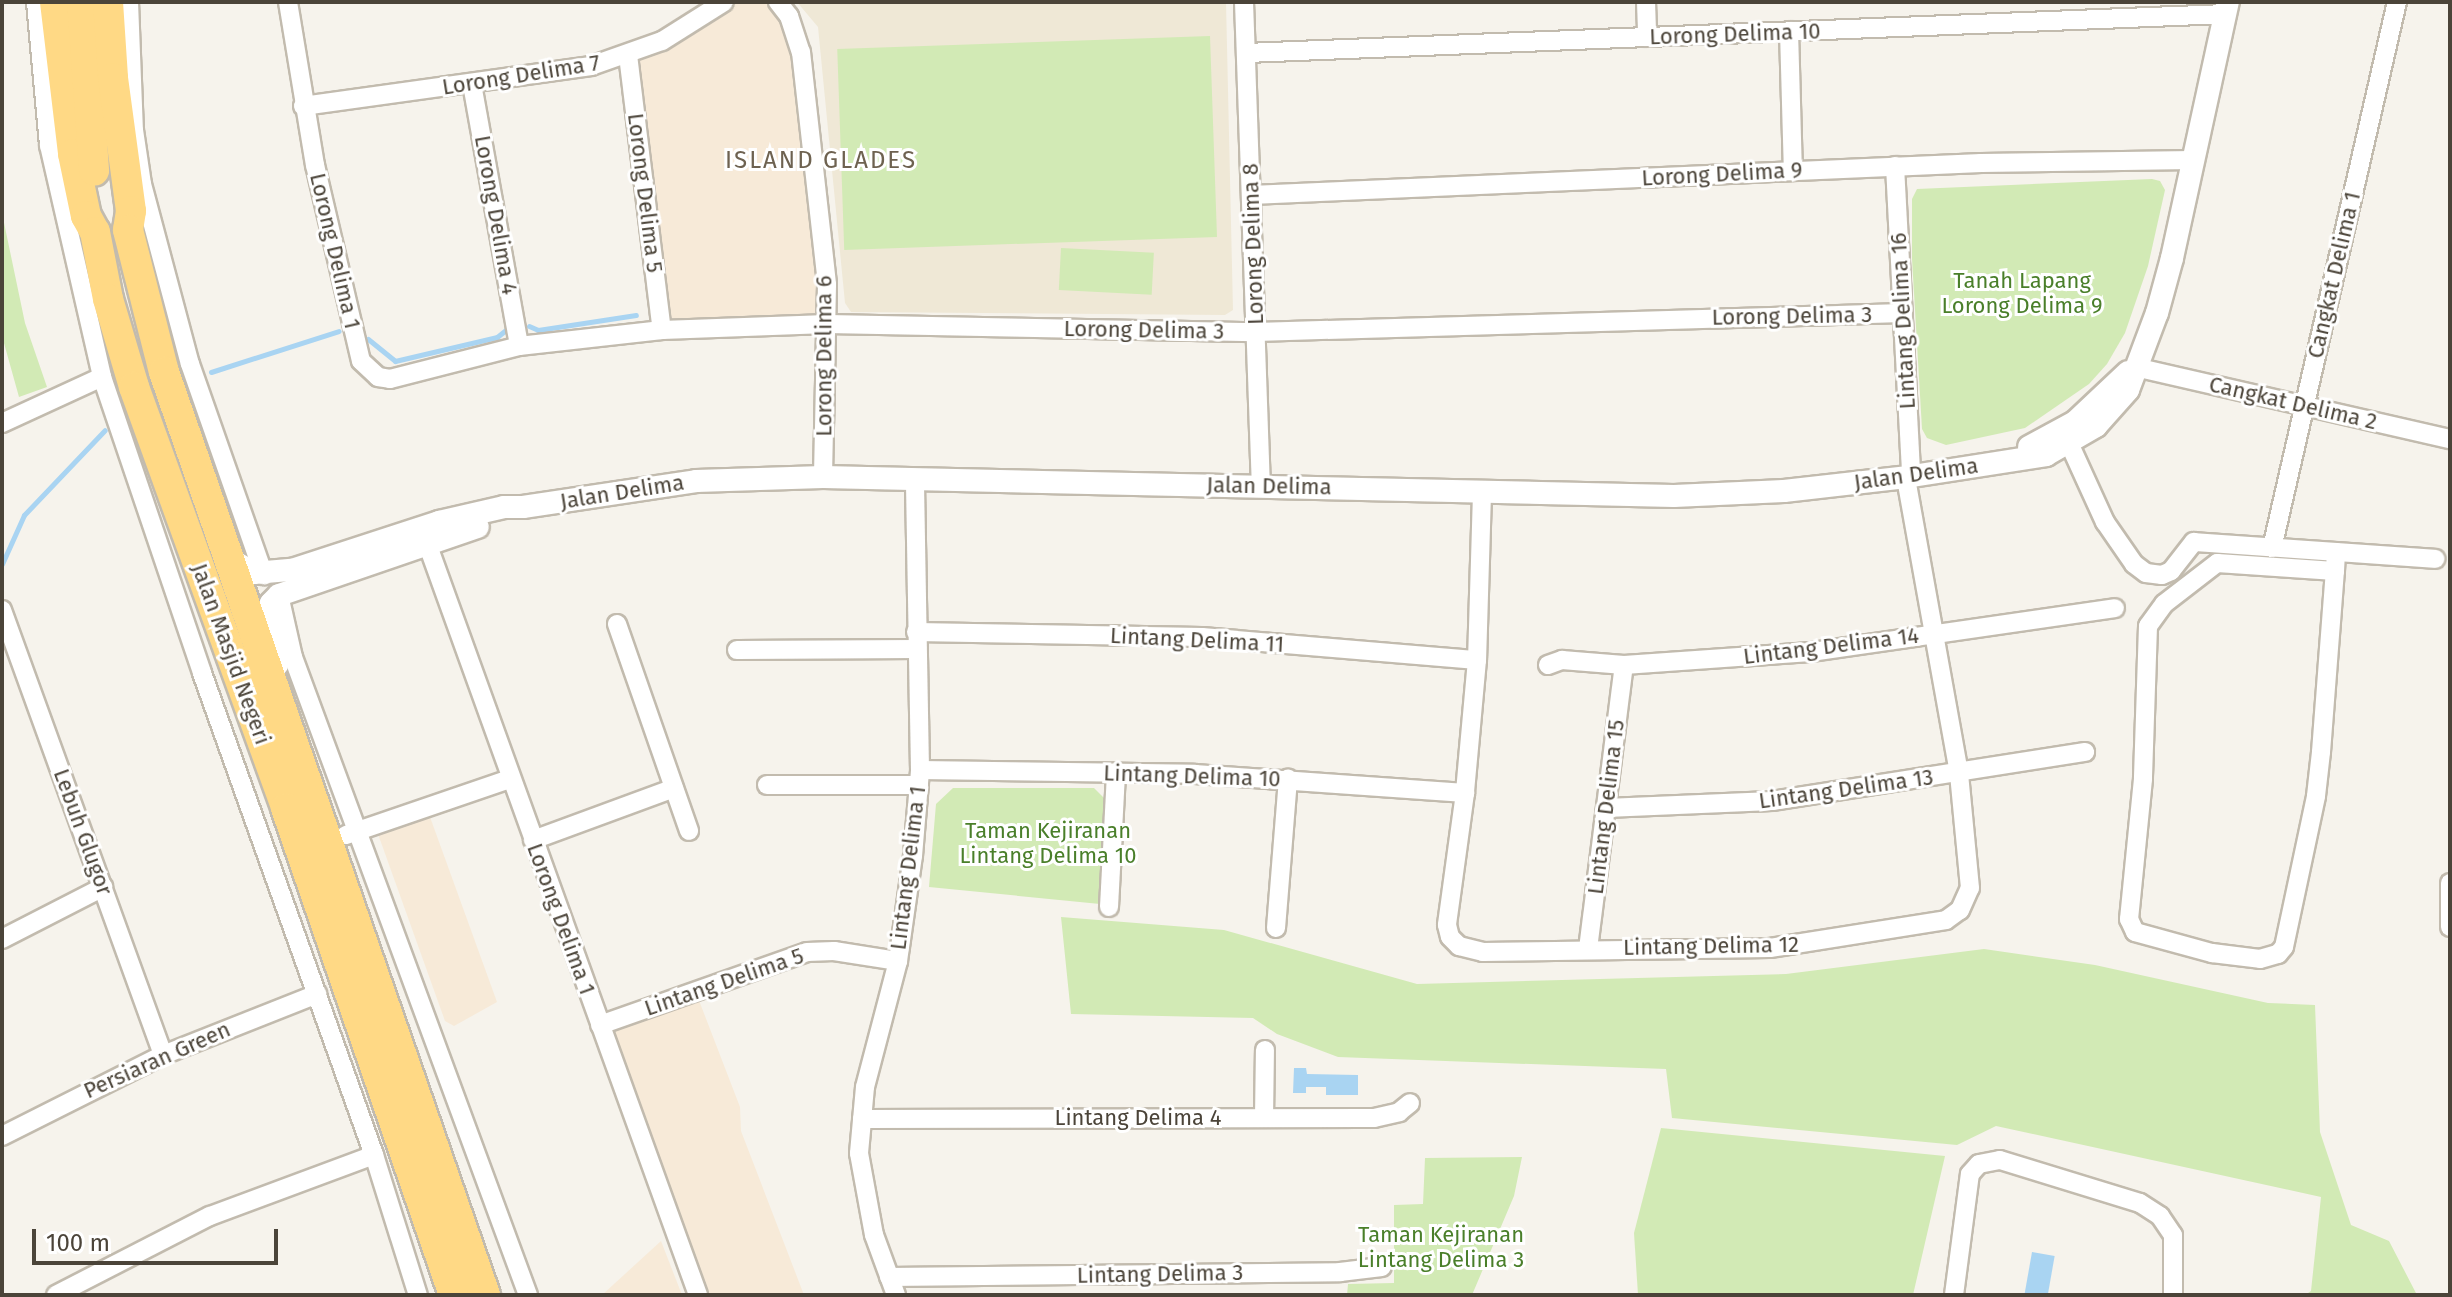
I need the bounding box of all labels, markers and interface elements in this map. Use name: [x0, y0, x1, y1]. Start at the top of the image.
street label: Lorong Delima 10: [1649, 18, 1821, 50]
street label: Lorong Delima 7: [440, 50, 602, 100]
street label: Lorong Delima 5: [622, 112, 668, 274]
street label: Lorong Delima 4: [469, 133, 523, 297]
district label: ISLAND GLADES: [725, 147, 917, 175]
street label: Lorong Delima 9: [1641, 157, 1803, 191]
street label: Lorong Delima 8: [1237, 163, 1269, 325]
street label: Lorong Delima 1: [304, 171, 366, 331]
street label: Cangkat Delima 1: [2302, 189, 2366, 361]
street label: Lintang Delima 16: [1885, 232, 1921, 410]
park label: Tanah Lapang Lorong Delima 9: [1941, 267, 2103, 318]
street label: Lorong Delima 6: [811, 275, 837, 437]
street label: Lorong Delima 3: [1712, 301, 1872, 331]
street label: Lorong Delima 3: [1064, 315, 1224, 345]
street label: Cangkat Delima 2: [2207, 371, 2379, 435]
street label: Jalan Delima: [1852, 452, 1980, 496]
street label: Jalan Delima: [558, 469, 686, 515]
street label: Jalan Delima: [1206, 472, 1332, 500]
street label: Jalan Masjid Negeri: [186, 560, 276, 748]
street label: Lintang Delima 11: [1109, 622, 1285, 658]
street label: Lintang Delima 14: [1742, 622, 1920, 670]
street label: Lintang Delima 15: [1582, 718, 1630, 896]
street label: Lintang Delima 10: [1103, 760, 1281, 792]
street label: Lintang Delima 13: [1757, 764, 1935, 814]
street label: Lebuh Glugor: [48, 765, 118, 899]
street label: Lintang Delima 1: [885, 785, 931, 951]
park label: Taman Kejiranan Lintang Delima 10: [959, 817, 1137, 868]
street label: Lorong Delima 1: [521, 840, 601, 998]
street label: Lintang Delima 12: [1623, 931, 1799, 961]
street label: Lintang Delima 5: [641, 942, 807, 1022]
street label: Persiaran Green: [80, 1016, 234, 1104]
street label: Lintang Delima 4: [1054, 1105, 1222, 1131]
scale bar: [36, 1213, 282, 1263]
park label: Taman Kejiranan Lintang Delima 3: [1358, 1221, 1524, 1272]
text: 100 m: [46, 1229, 110, 1257]
street label: Lintang Delima 3: [1077, 1259, 1243, 1289]

